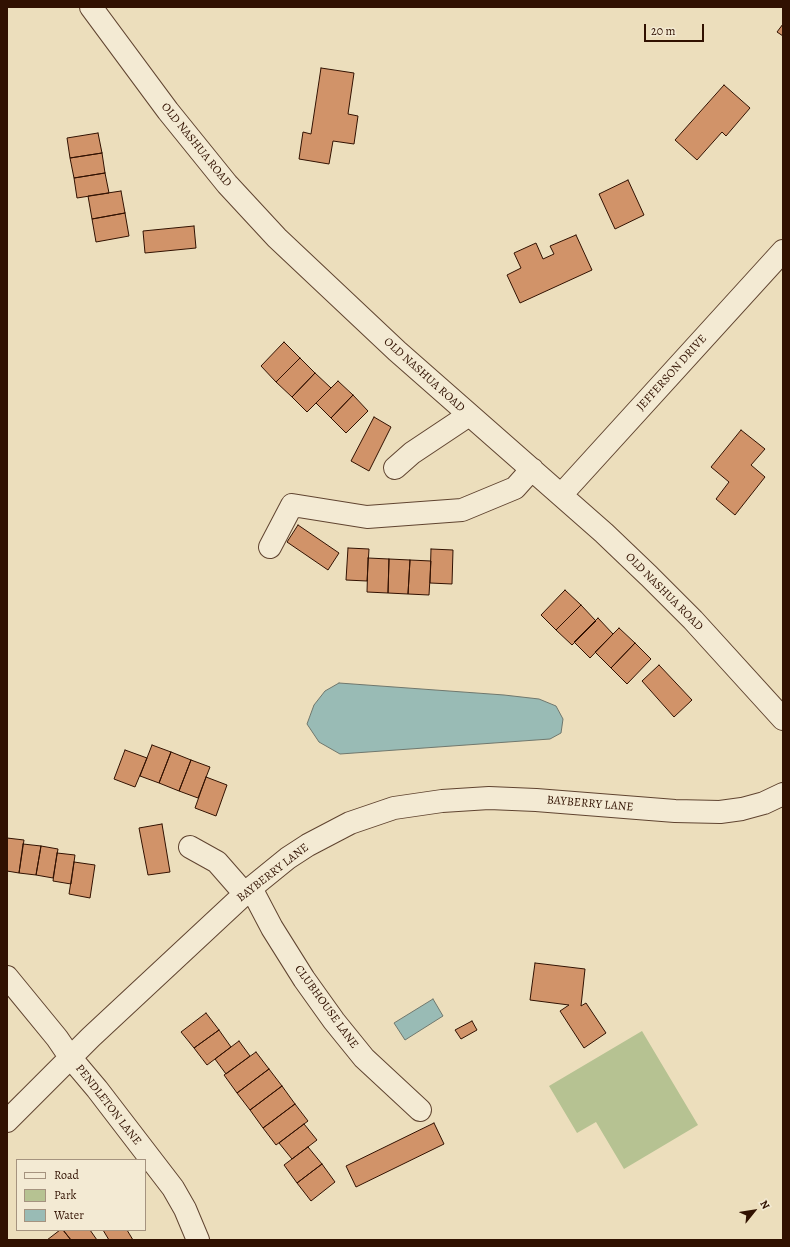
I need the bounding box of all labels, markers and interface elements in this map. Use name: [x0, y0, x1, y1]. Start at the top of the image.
scale bar: [646, 16, 706, 42]
text: 20 m: [651, 23, 675, 39]
street label: OLD NASHUA ROAD: [158, 100, 234, 190]
street label: JEFFERSON DRIVE: [634, 332, 710, 414]
street label: OLD NASHUA ROAD: [380, 335, 468, 415]
street label: OLD NASHUA ROAD: [622, 550, 706, 634]
street label: BAYBERRY LANE: [546, 793, 634, 815]
street label: BAYBERRY LANE: [234, 841, 312, 905]
street label: CLUBHOUSE LANE: [291, 963, 361, 1051]
street label: PENDLETON LANE: [72, 1062, 144, 1148]
legend: [16, 1159, 146, 1231]
text: Road: [54, 1167, 79, 1183]
text: Park: [54, 1187, 77, 1203]
north arrow: [734, 1191, 774, 1231]
text: N: [756, 1198, 773, 1212]
text: Water: [54, 1207, 84, 1223]

